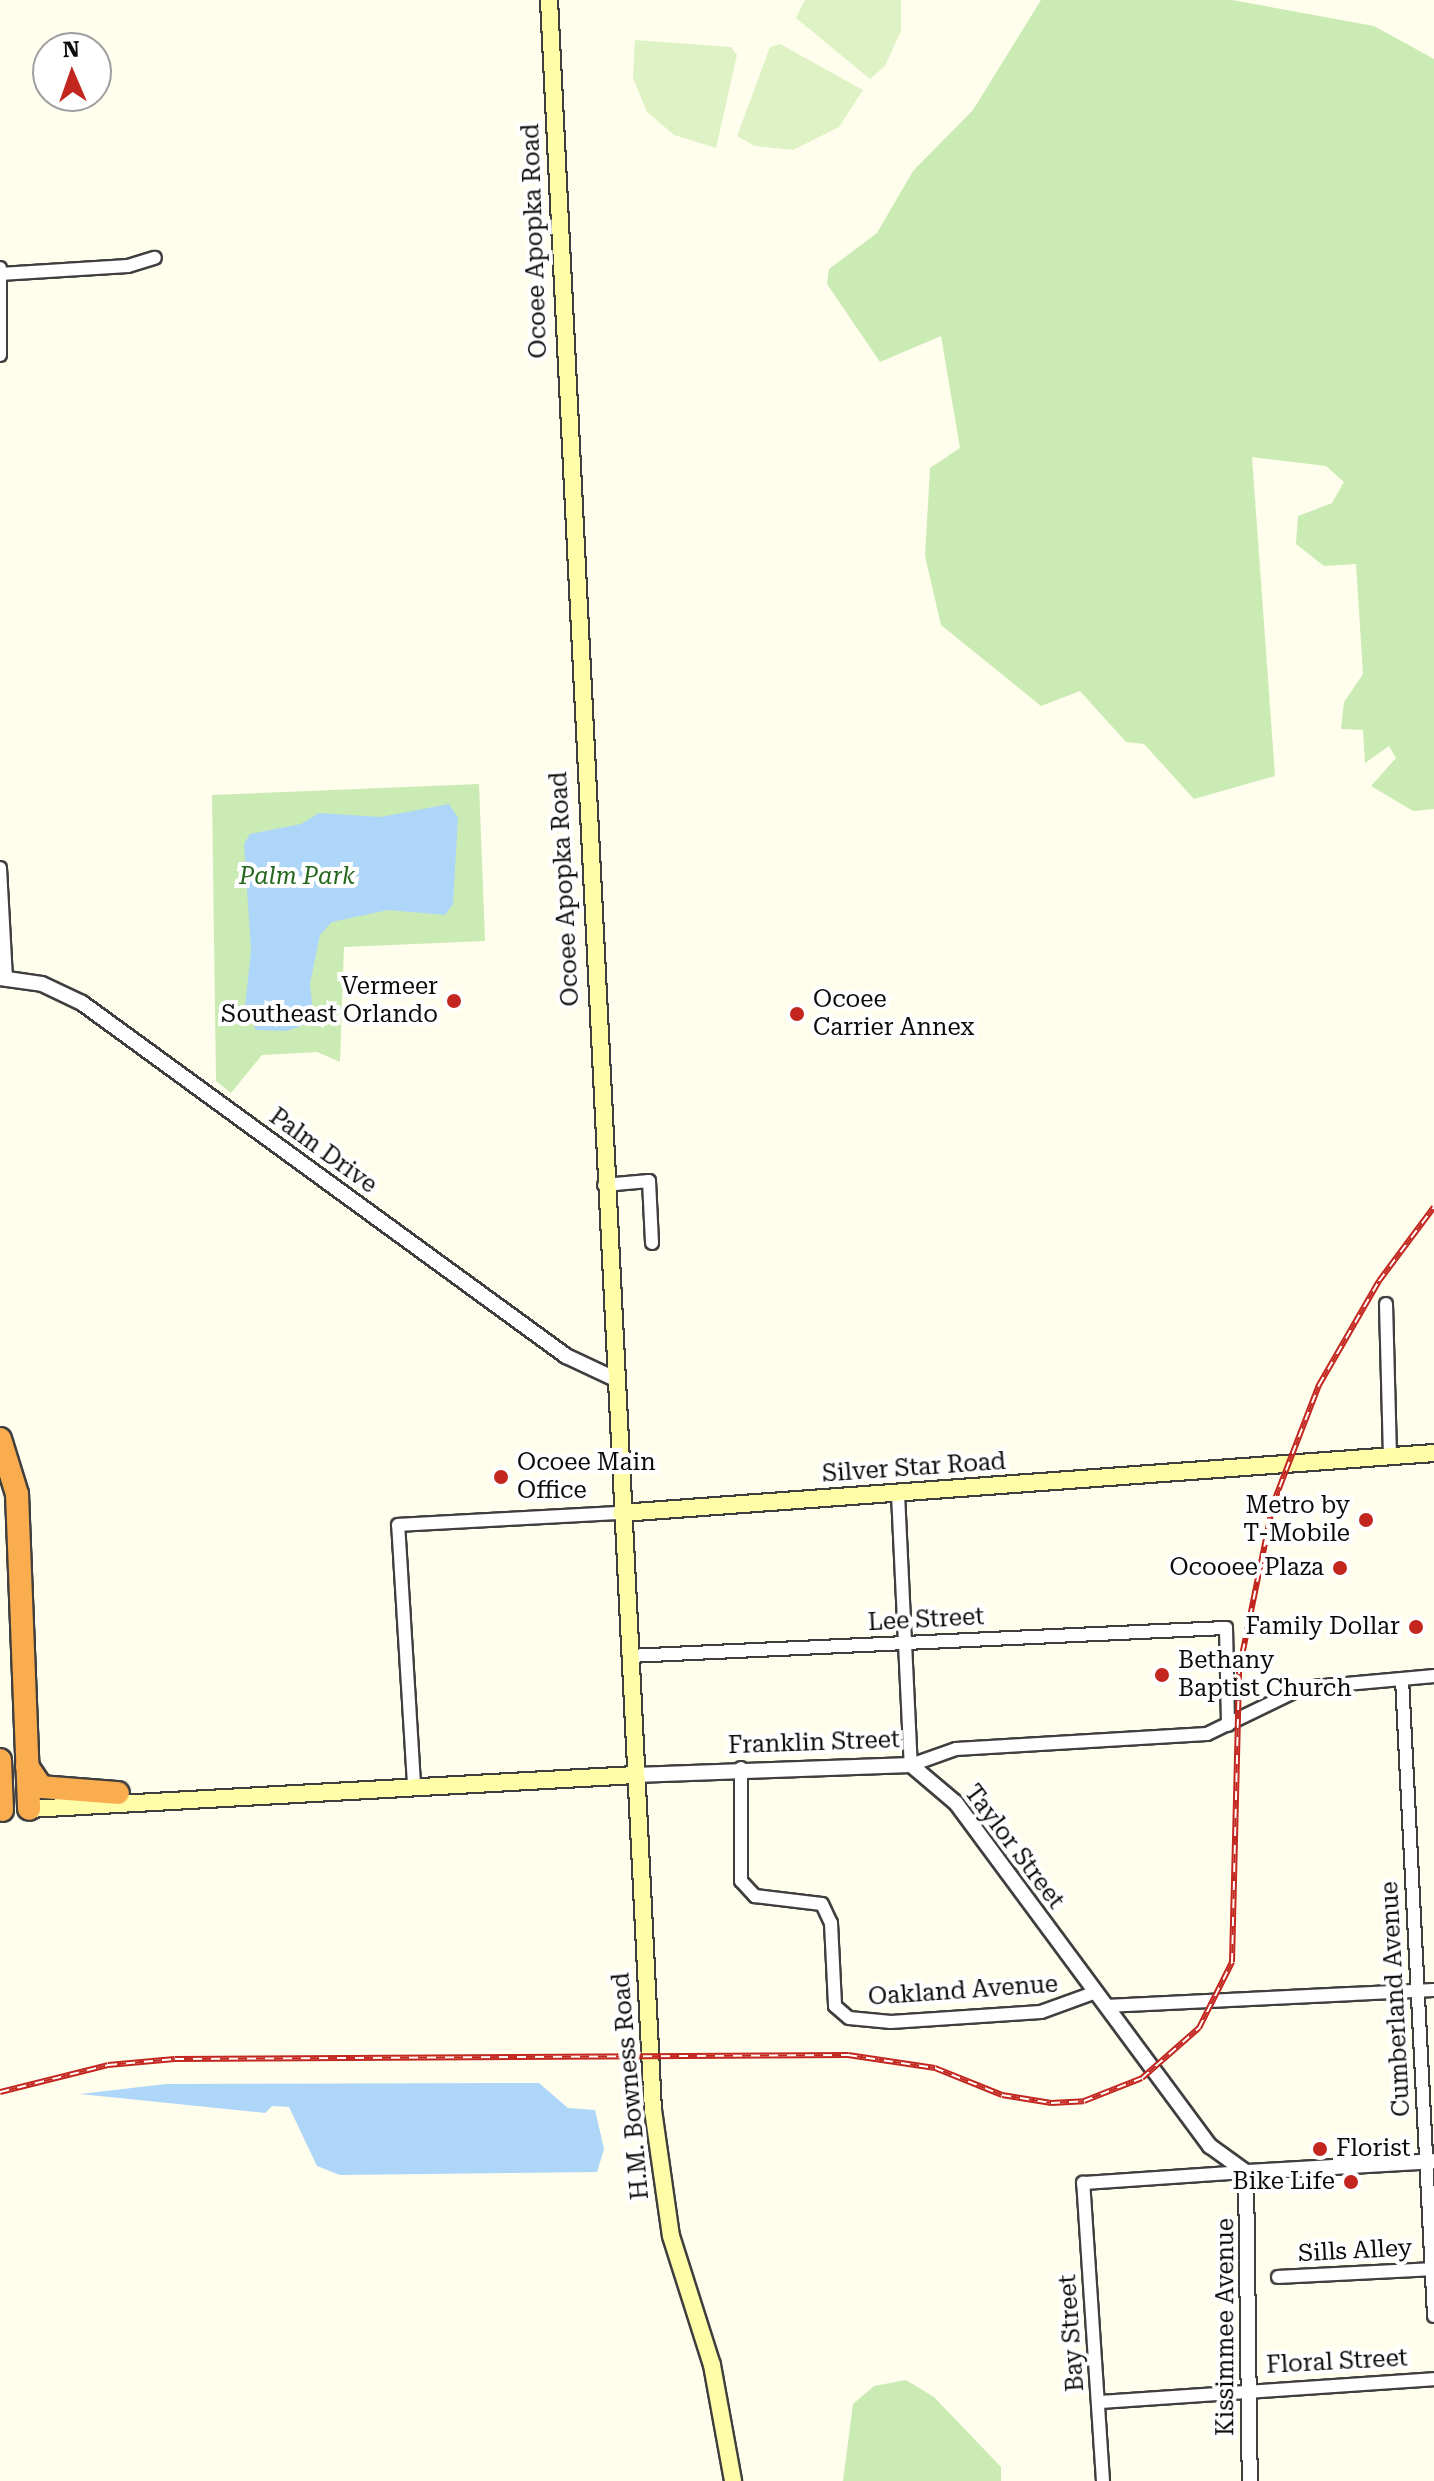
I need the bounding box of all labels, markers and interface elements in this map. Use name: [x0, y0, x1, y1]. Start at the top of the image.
north arrow: [32, 32, 112, 112]
text: N: [62, 37, 80, 62]
street label: Ocoee Apopka Road: [517, 123, 553, 359]
street label: Ocoee Apopka Road: [544, 771, 586, 1007]
park label: Palm Park: [239, 863, 355, 891]
place label: Vermeer Southeast Orlando: [221, 973, 438, 1029]
place label: Ocoee Carrier Annex: [813, 986, 974, 1042]
marker: Vermeer Southeast Orlando: [445, 992, 463, 1010]
marker: Ocoee Carrier Annex: [788, 1005, 806, 1023]
street label: Palm Drive: [264, 1102, 382, 1200]
street label: Silver Star Road: [821, 1447, 1007, 1489]
place label: Ocoee Main Office: [517, 1449, 656, 1505]
marker: Ocoee Main Office: [492, 1468, 510, 1486]
place label: Metro by T-Mobile: [1243, 1492, 1350, 1548]
marker: Metro by T-Mobile: [1357, 1511, 1375, 1529]
place label: Ocooee Plaza: [1169, 1554, 1324, 1582]
marker: Ocooee Plaza: [1331, 1559, 1349, 1577]
street label: Lee Street: [867, 1603, 985, 1637]
place label: Family Dollar: [1245, 1613, 1400, 1641]
marker: Family Dollar: [1407, 1618, 1425, 1636]
place label: Bethany Baptist Church: [1178, 1647, 1352, 1703]
marker: Bethany Baptist Church: [1153, 1666, 1171, 1684]
street label: Franklin Street: [728, 1726, 900, 1760]
street label: Taylor Street: [958, 1779, 1070, 1915]
street label: Cumberland Avenue: [1375, 1881, 1417, 2117]
street label: Oakland Avenue: [867, 1970, 1059, 2012]
street label: H.M. Bowness Road: [607, 1971, 655, 2201]
place label: Florist: [1336, 2135, 1411, 2163]
marker: Florist: [1311, 2140, 1329, 2158]
place label: Bike Life: [1233, 2168, 1335, 2196]
marker: Bike Life: [1342, 2173, 1360, 2191]
street label: Kissimmee Avenue: [1212, 2218, 1240, 2436]
street label: Sills Alley: [1297, 2234, 1413, 2268]
street label: Bay Street: [1054, 2273, 1090, 2393]
street label: Floral Street: [1266, 2344, 1408, 2380]

